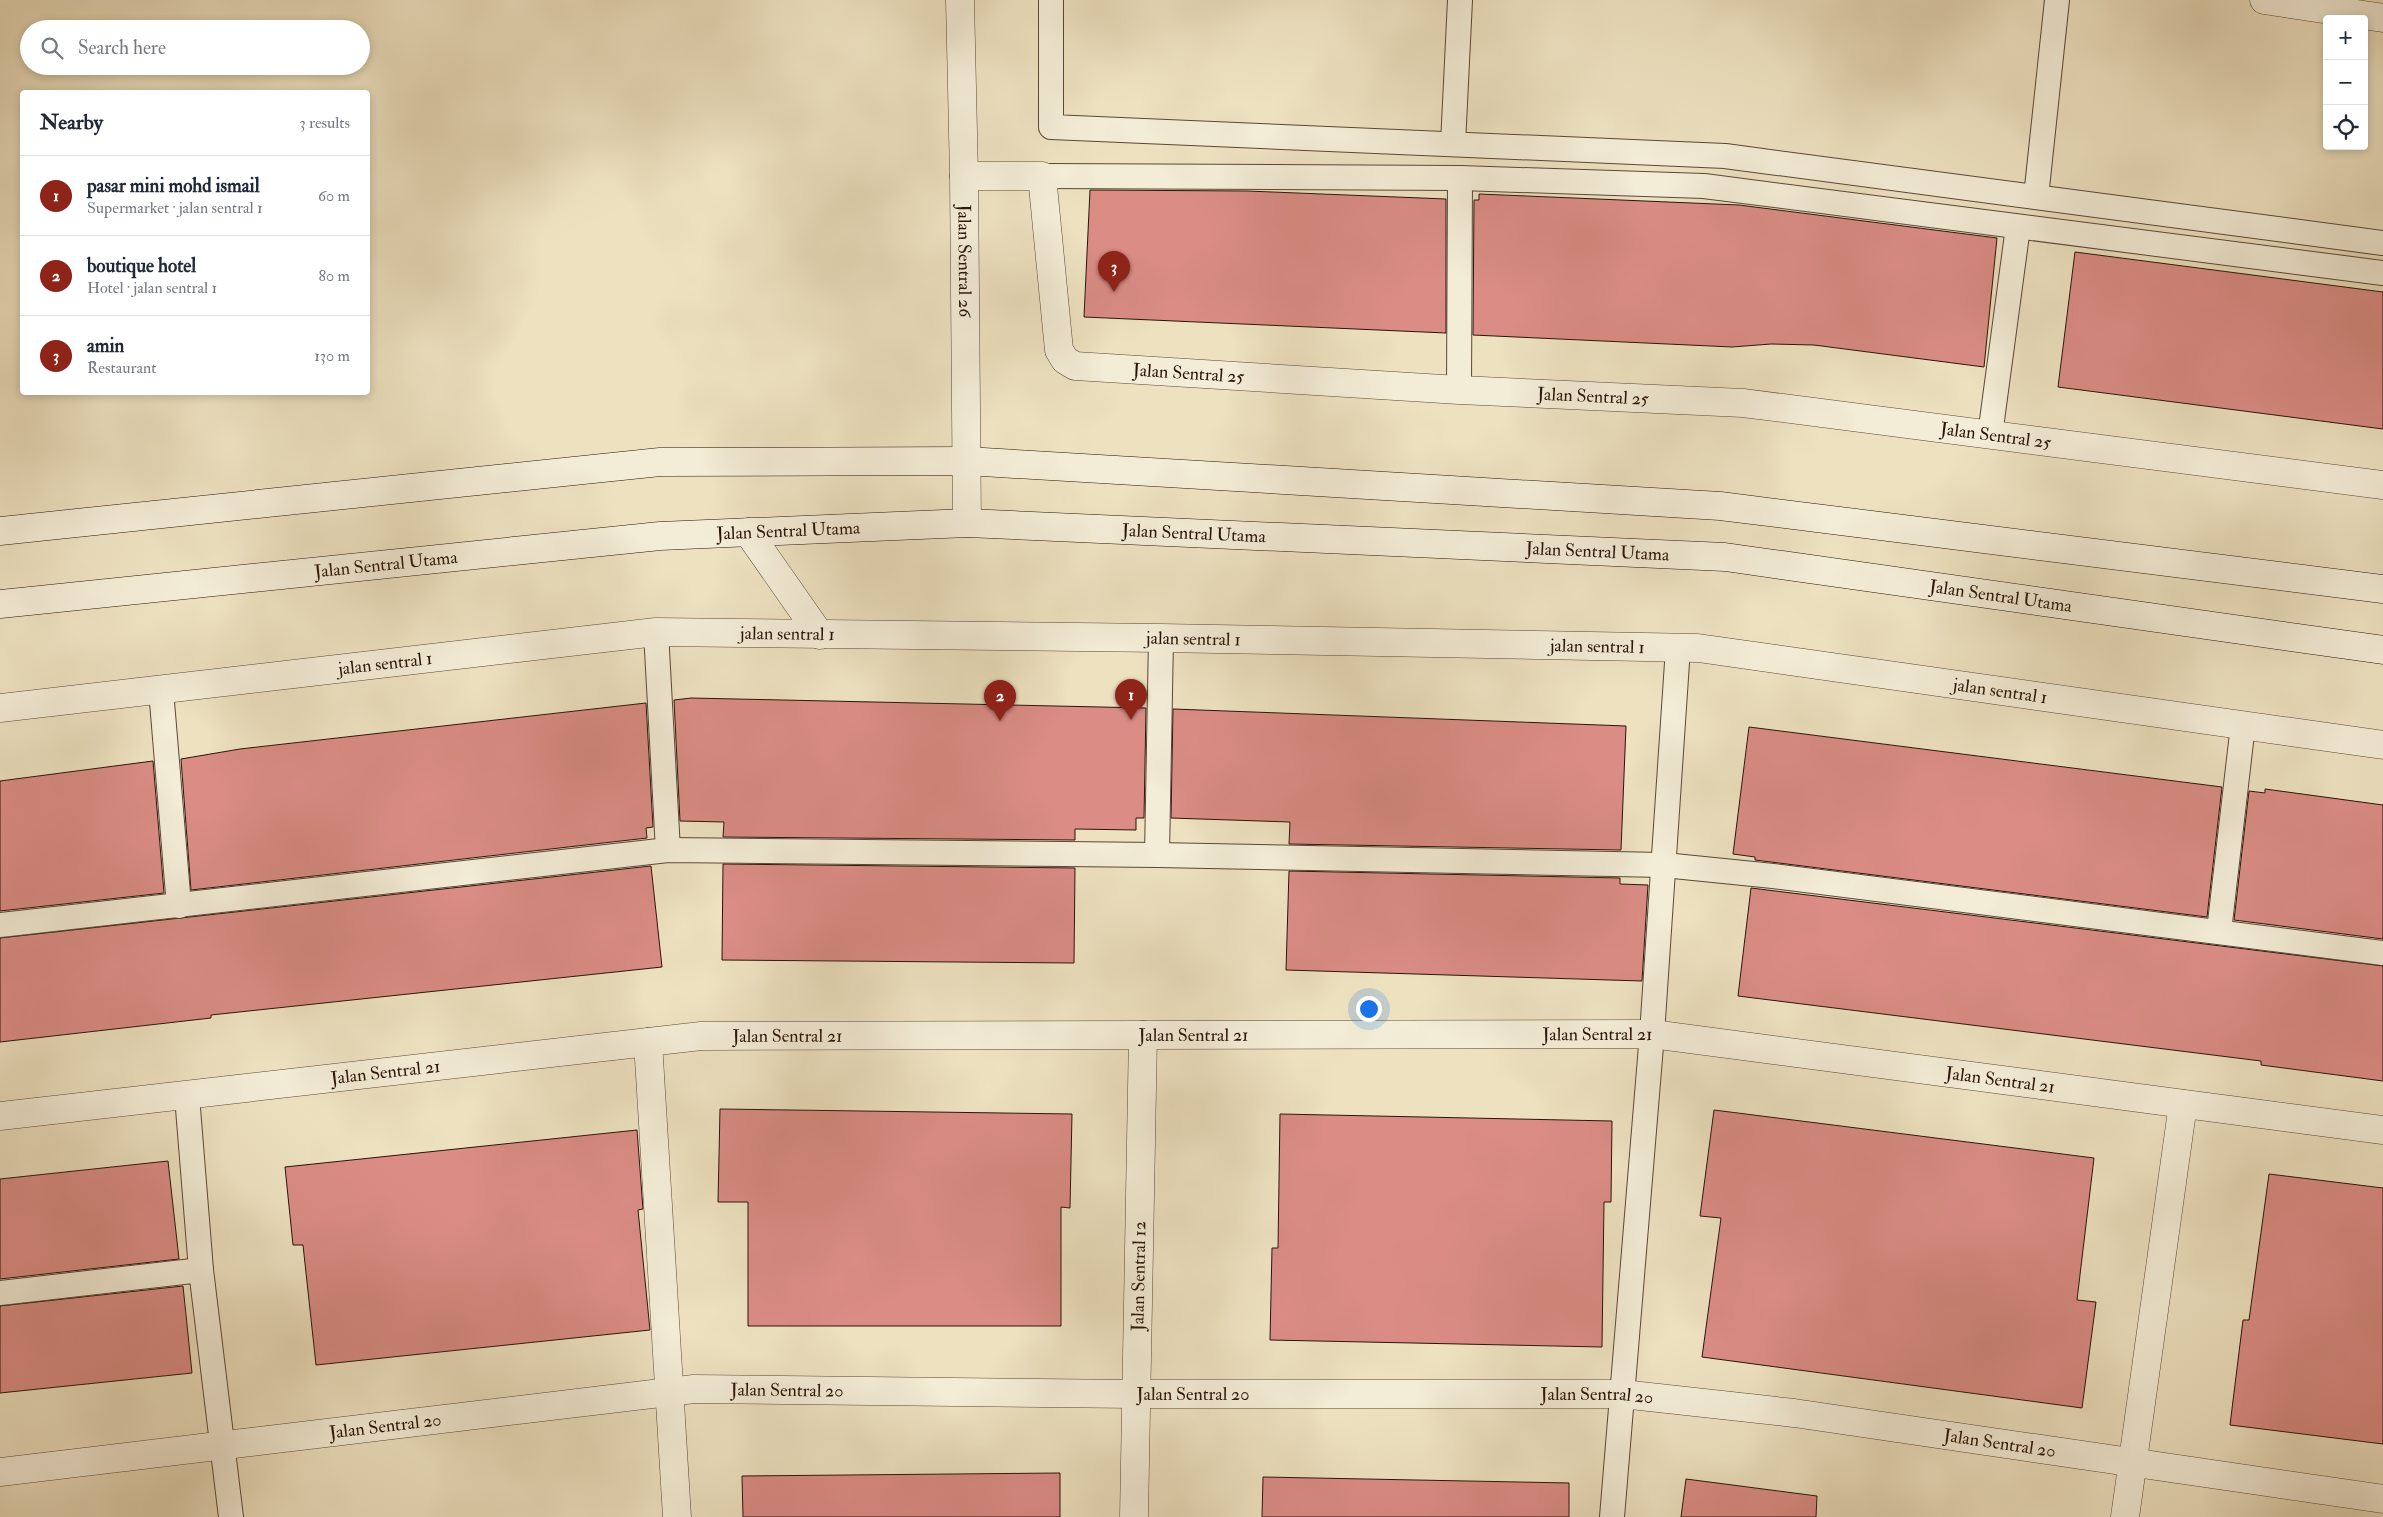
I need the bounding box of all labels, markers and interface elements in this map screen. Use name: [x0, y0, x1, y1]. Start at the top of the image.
map controls: [2323, 15, 2368, 150]
button: +: [2323, 15, 2368, 60]
search box: [20, 20, 370, 75]
icon: search: [38, 34, 66, 62]
text: Search here: [78, 36, 166, 60]
button: −: [2323, 60, 2368, 105]
button: locate: [2323, 105, 2368, 150]
text: Nearby: [40, 109, 103, 136]
text: 3 results: [299, 113, 350, 133]
text: pasar mini mohd ismail: [87, 174, 260, 198]
text: 1: [53, 186, 59, 206]
text: 60 m: [318, 186, 350, 206]
text: Supermarket · jalan sentral 1: [87, 198, 263, 218]
street label: Jalan Sentral 26: [953, 203, 977, 318]
pin: 3: [1098, 251, 1130, 292]
text: boutique hotel: [87, 254, 196, 278]
text: 2: [52, 266, 60, 286]
text: 80 m: [319, 266, 350, 286]
text: Hotel · jalan sentral 1: [87, 278, 217, 298]
text: amin: [87, 334, 124, 358]
text: 3: [53, 346, 59, 366]
text: 130 m: [314, 346, 350, 366]
text: Restaurant: [87, 358, 156, 378]
street label: Jalan Sentral 25: [1131, 358, 1245, 388]
street label: Jalan Sentral 25: [1536, 382, 1649, 410]
street label: Jalan Sentral 25: [1938, 417, 2053, 454]
street label: Jalan Sentral Utama: [715, 516, 861, 545]
street label: Jalan Sentral Utama: [1121, 518, 1267, 548]
street label: Jalan Sentral Utama: [1524, 537, 1671, 566]
street label: Jalan Sentral Utama: [312, 545, 459, 583]
street label: Jalan Sentral Utama: [1927, 574, 2074, 618]
street label: jalan sentral 1: [737, 621, 835, 646]
street label: jalan sentral 1: [1143, 626, 1241, 651]
street label: jalan sentral 1: [1547, 634, 1645, 659]
street label: jalan sentral 1: [334, 646, 434, 681]
street label: jalan sentral 1: [1949, 672, 2049, 709]
pin: 1: [1115, 679, 1147, 720]
pin: 2: [984, 680, 1016, 721]
your location: [1356, 996, 1382, 1022]
street label: Jalan Sentral 21: [1541, 1022, 1653, 1046]
street label: Jalan Sentral 21: [1137, 1023, 1249, 1047]
street label: Jalan Sentral 21: [731, 1024, 843, 1047]
street label: Jalan Sentral 21: [329, 1054, 442, 1090]
street label: Jalan Sentral 21: [1943, 1061, 2057, 1098]
street label: Jalan Sentral 12: [1126, 1221, 1151, 1332]
street label: Jalan Sentral 20: [729, 1378, 844, 1402]
street label: Jalan Sentral 20: [1540, 1382, 1655, 1409]
street label: Jalan Sentral 20: [1136, 1383, 1249, 1406]
street label: Jalan Sentral 20: [327, 1408, 443, 1444]
street label: Jalan Sentral 20: [1941, 1423, 2057, 1463]

